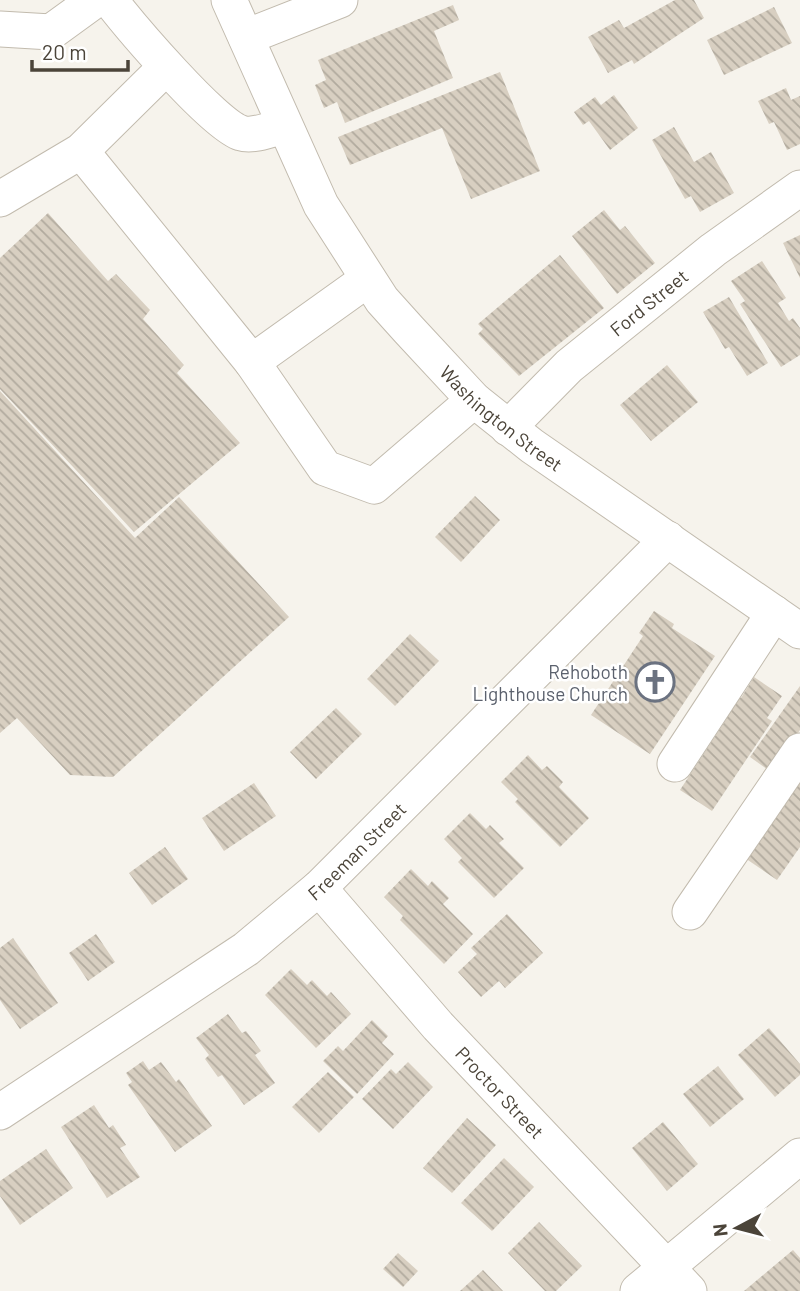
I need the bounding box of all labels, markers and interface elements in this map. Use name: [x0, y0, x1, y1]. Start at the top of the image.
scale bar: [32, 28, 128, 72]
text: 20 m: [42, 39, 87, 64]
street label: Ford Street: [605, 264, 692, 340]
street label: Washington Street: [436, 360, 567, 475]
place label: Rehoboth Lighthouse Church: [472, 660, 628, 705]
church icon: Rehoboth Lighthouse Church: [634, 661, 676, 703]
street label: Freeman Street: [303, 797, 410, 904]
street label: Proctor Street: [452, 1041, 549, 1143]
north arrow: [702, 1193, 772, 1263]
text: N: [707, 1222, 732, 1238]

